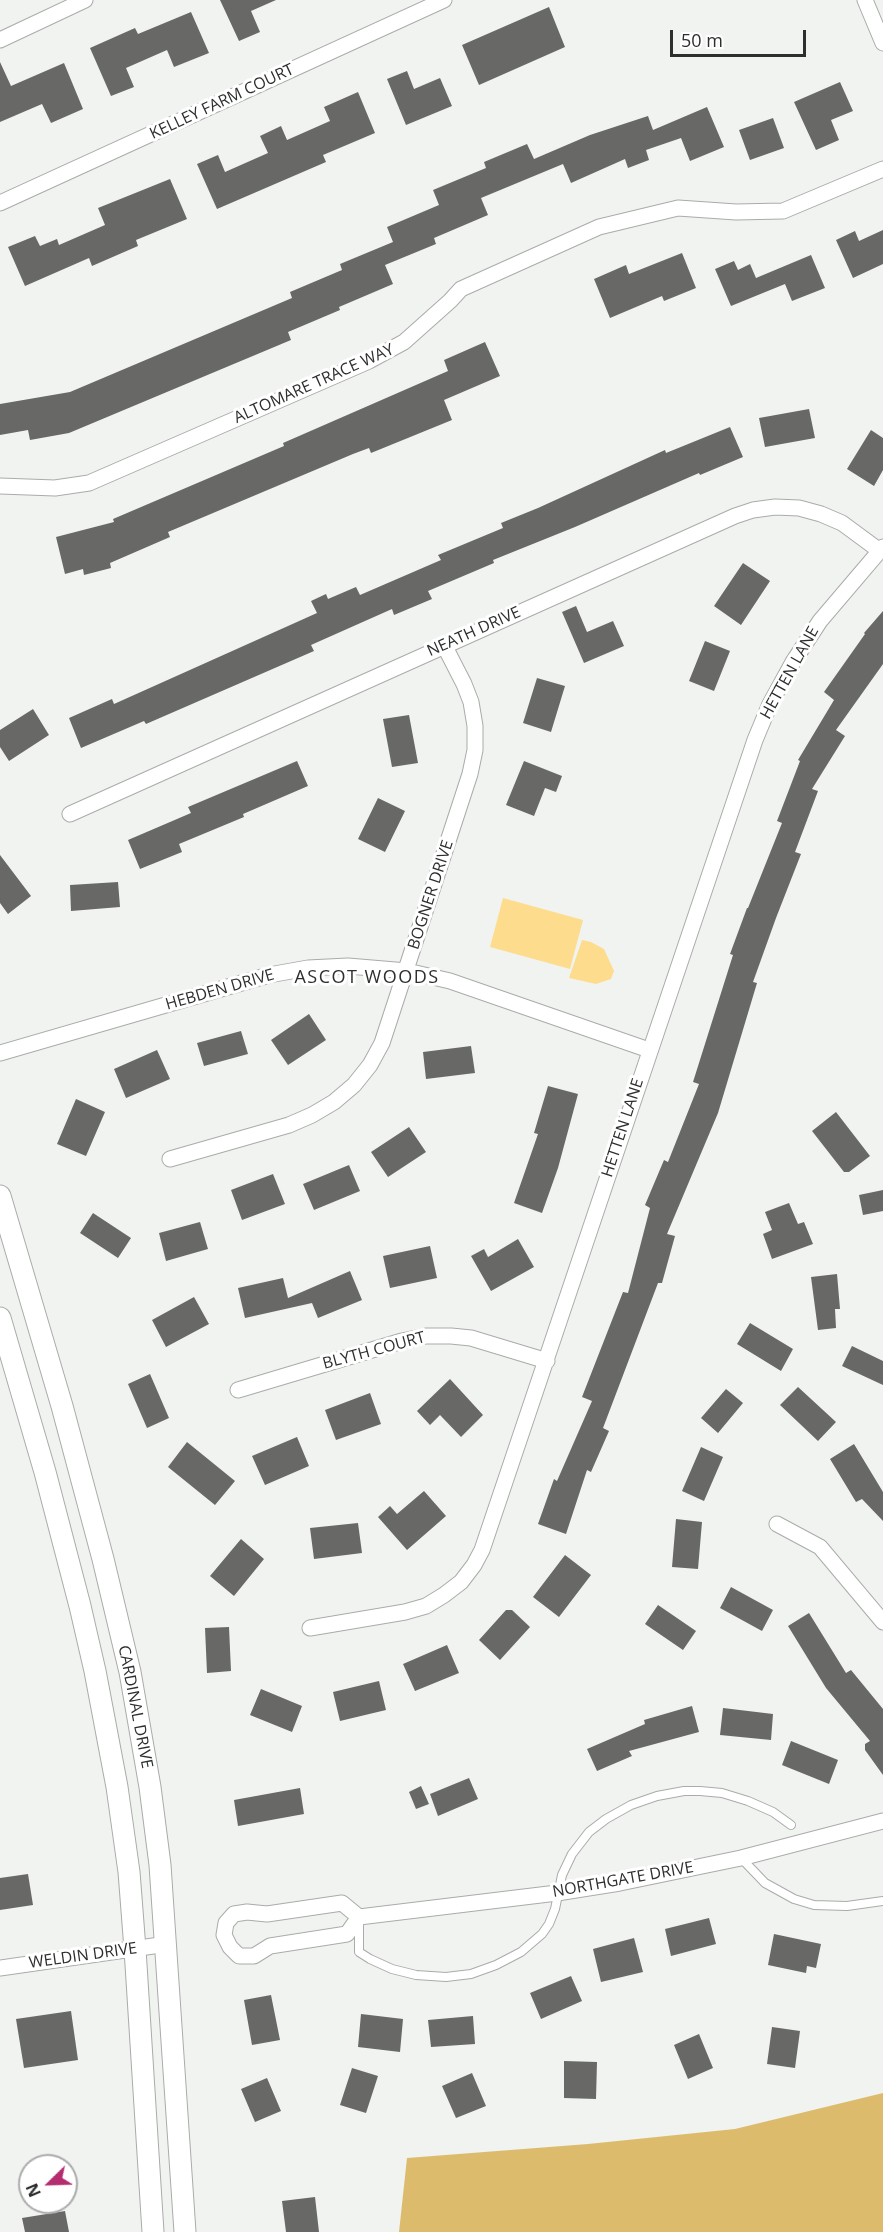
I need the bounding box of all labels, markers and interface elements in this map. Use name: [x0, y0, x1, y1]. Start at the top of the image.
scale bar: [673, 18, 810, 56]
text: 50 m: [681, 28, 723, 52]
street label: KELLEY FARM COURT: [147, 60, 297, 144]
street label: ALTOMARE TRACE WAY: [231, 340, 397, 428]
street label: NEATH DRIVE: [424, 603, 524, 661]
street label: HETTEN LANE: [757, 623, 823, 723]
street label: BOGNER DRIVE: [404, 838, 458, 952]
street label: HEBDEN DRIVE: [163, 965, 277, 1015]
district label: ASCOT WOODS: [294, 967, 440, 989]
street label: HETTEN LANE: [598, 1076, 648, 1180]
street label: BLYTH COURT: [321, 1328, 427, 1374]
street label: CARDINAL DRIVE: [114, 1644, 156, 1770]
street label: NORTHGATE DRIVE: [551, 1858, 695, 1902]
street label: WELDIN DRIVE: [28, 1939, 138, 1973]
north arrow: [18, 2154, 78, 2214]
text: N: [21, 2180, 46, 2201]

